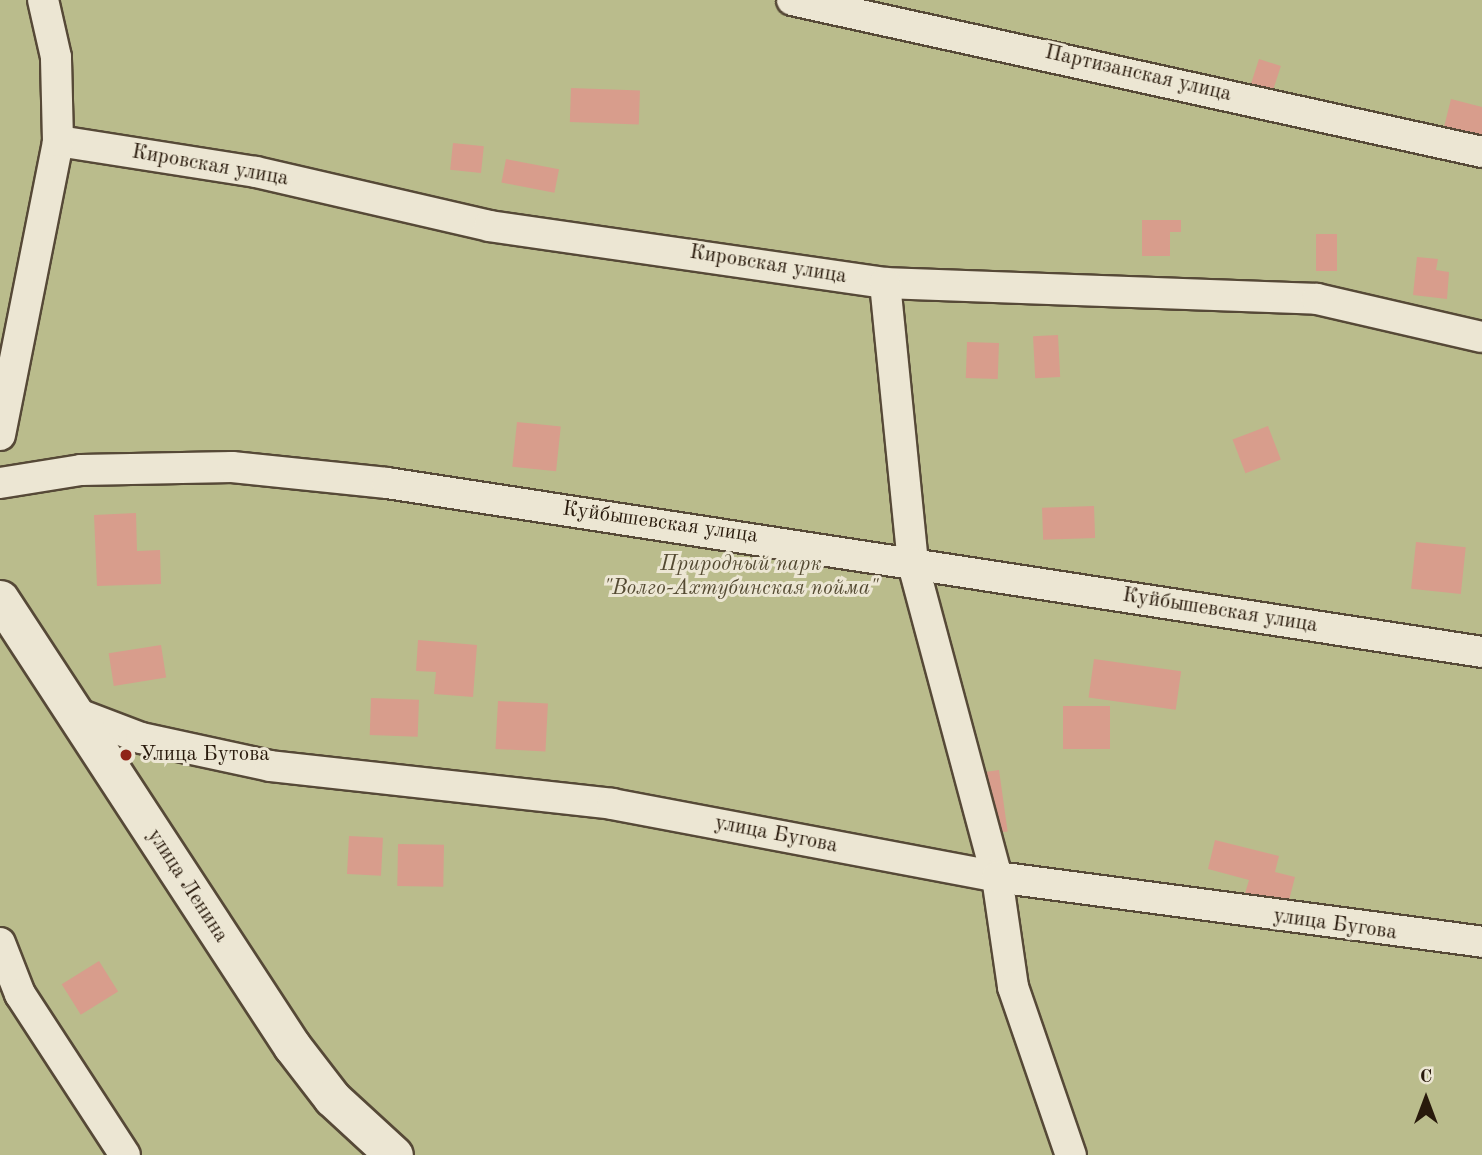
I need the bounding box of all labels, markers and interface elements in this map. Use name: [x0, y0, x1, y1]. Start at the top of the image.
street label: Партизанская улица: [1042, 40, 1234, 108]
street label: Кировская улица: [130, 140, 290, 192]
street label: Кировская улица: [688, 240, 848, 290]
street label: Куйбышевская улица: [561, 497, 759, 549]
park label: Природный парк "Волго-Ахтубинская пойма": [604, 552, 878, 602]
street label: Куйбышевская улица: [1121, 583, 1319, 639]
place label: Улица Бутова: [140, 742, 270, 768]
marker: Улица Бутова: [118, 747, 134, 763]
street label: улица Бугова: [712, 811, 840, 859]
street label: улица Ленина: [141, 825, 233, 947]
street label: улица Бугова: [1272, 904, 1398, 946]
north arrow: [1391, 1064, 1461, 1134]
text: С: [1420, 1068, 1432, 1087]

